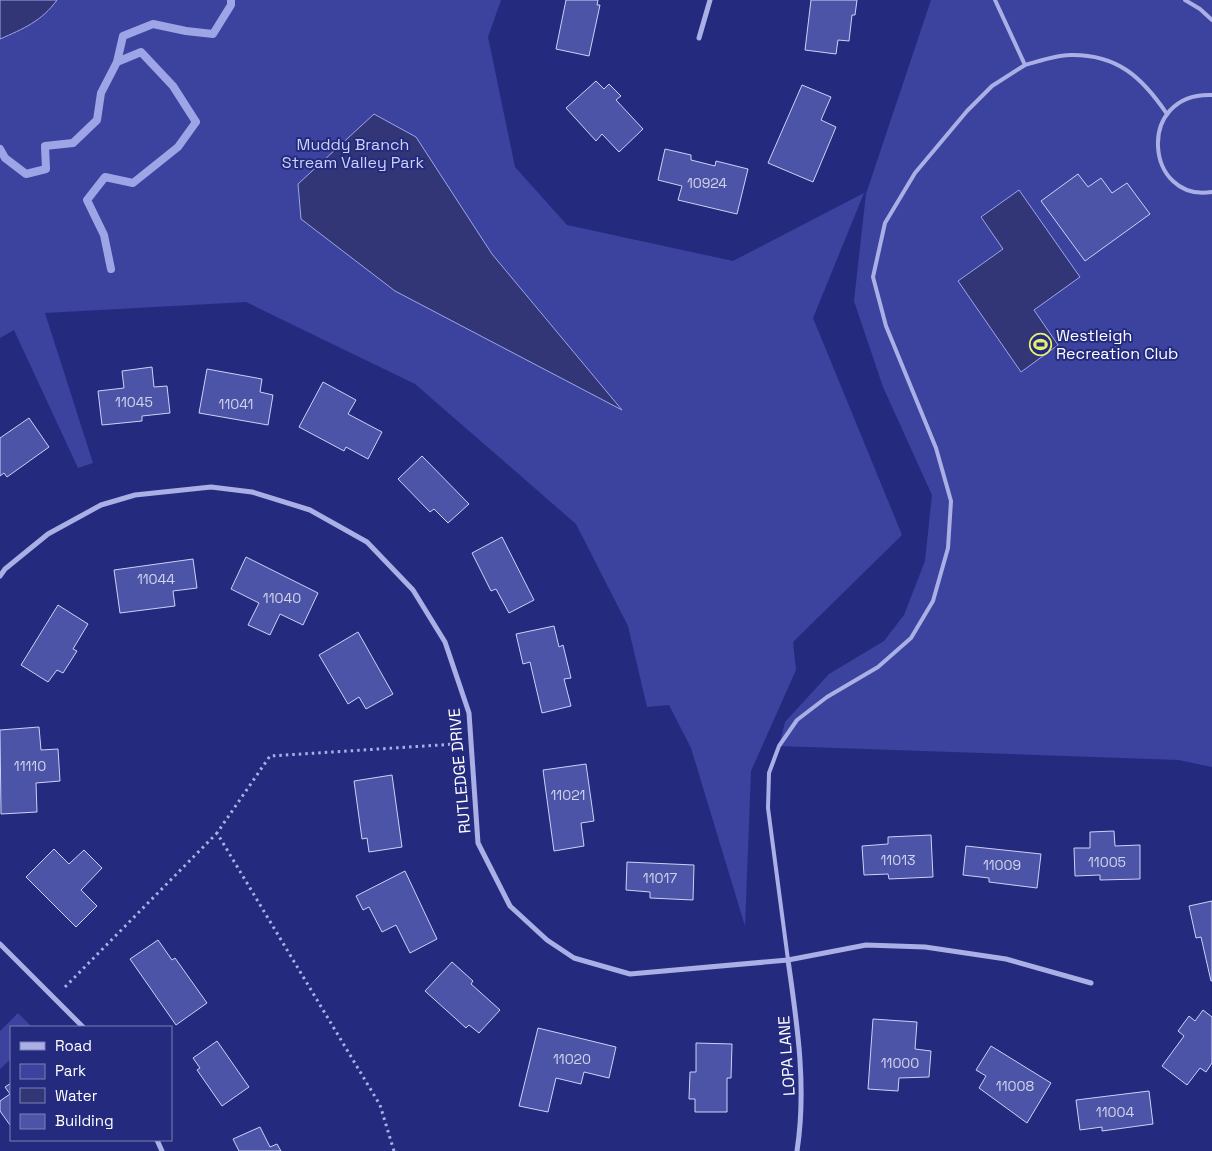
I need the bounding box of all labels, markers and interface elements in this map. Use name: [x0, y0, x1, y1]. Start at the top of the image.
park label: Muddy Branch Stream Valley Park: [282, 134, 425, 173]
house number: 10924: [687, 174, 727, 192]
place label: Westleigh Recreation Club: [1056, 325, 1178, 364]
sports icon: Westleigh Recreation Club: [1028, 332, 1052, 356]
house number: 11045: [115, 393, 153, 411]
house number: 11041: [219, 395, 253, 413]
house number: 11044: [137, 570, 175, 588]
house number: 11040: [263, 589, 301, 607]
street label: RUTLEDGE DRIVE: [444, 707, 475, 834]
house number: 11110: [14, 757, 46, 775]
house number: 11021: [551, 786, 585, 804]
house number: 11013: [881, 851, 916, 869]
house number: 11005: [1088, 853, 1126, 871]
house number: 11009: [983, 856, 1021, 874]
house number: 11017: [643, 869, 677, 887]
street label: LOPA LANE: [773, 1015, 800, 1097]
legend: [10, 1026, 172, 1141]
text: Road: [55, 1036, 92, 1055]
house number: 11020: [553, 1050, 591, 1068]
house number: 11000: [881, 1054, 919, 1072]
text: Park: [55, 1061, 86, 1080]
house number: 11008: [996, 1077, 1034, 1095]
text: Water: [55, 1086, 98, 1105]
house number: 11004: [1096, 1103, 1134, 1121]
text: Building: [55, 1111, 114, 1130]

